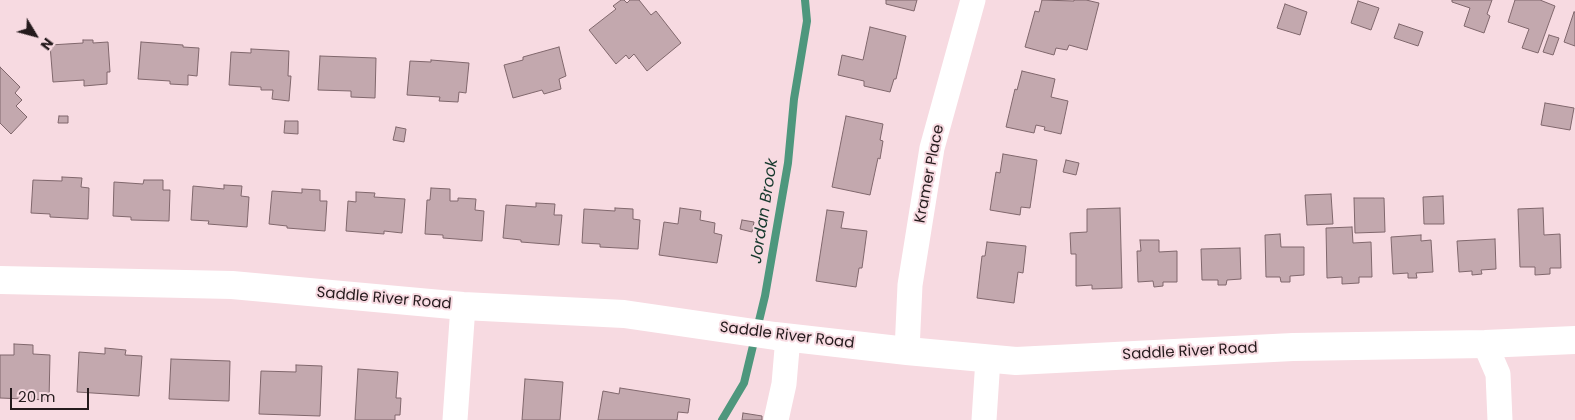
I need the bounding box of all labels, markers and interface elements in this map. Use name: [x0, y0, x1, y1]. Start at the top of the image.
north arrow: [10, 10, 60, 60]
text: N: [36, 34, 58, 54]
street label: Kramer Place: [912, 123, 948, 225]
water label: Jordan Brook: [747, 157, 783, 265]
street label: Saddle River Road: [316, 284, 452, 314]
street label: Saddle River Road: [719, 319, 855, 353]
street label: Saddle River Road: [1122, 339, 1258, 365]
scale bar: [12, 378, 91, 410]
text: 20 m: [18, 386, 56, 407]

